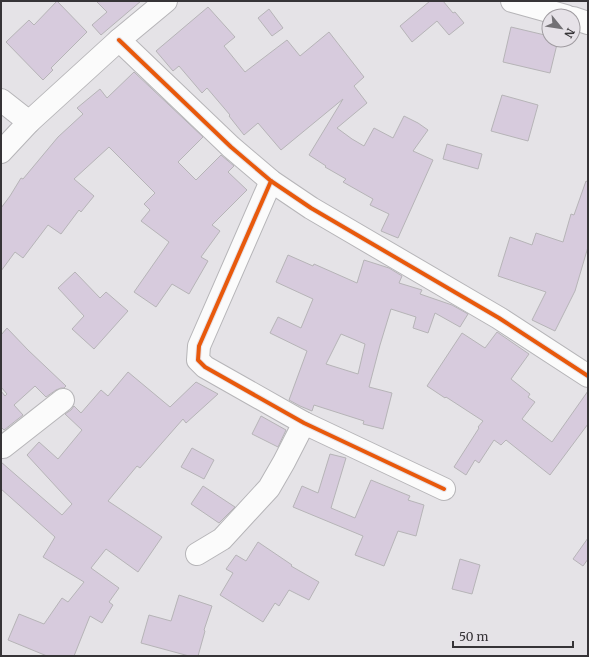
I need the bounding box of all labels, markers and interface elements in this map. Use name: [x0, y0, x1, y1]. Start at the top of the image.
north arrow: [541, 8, 581, 48]
text: N: [561, 26, 578, 41]
scale bar: [453, 623, 573, 649]
text: 50 m: [459, 629, 488, 644]

